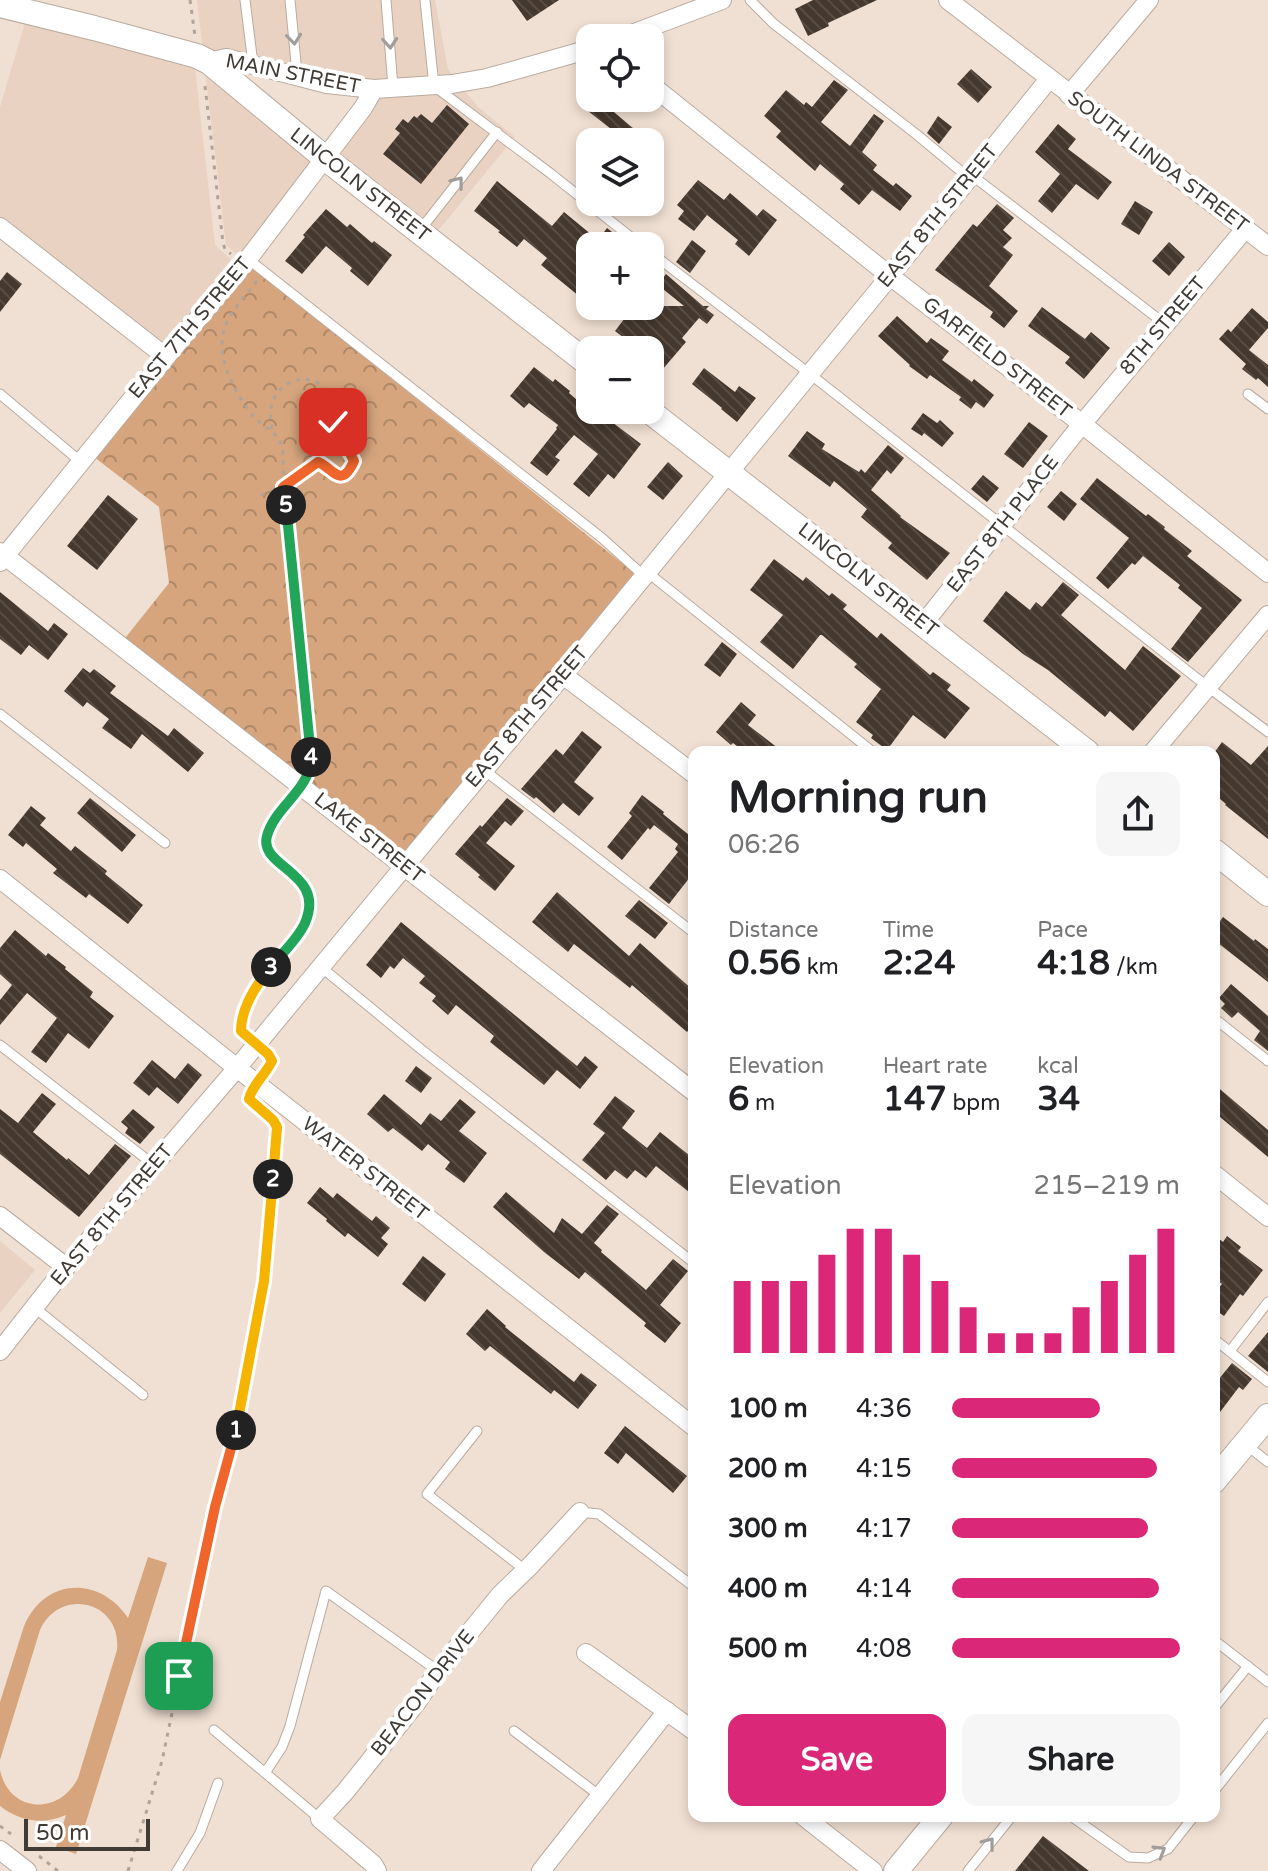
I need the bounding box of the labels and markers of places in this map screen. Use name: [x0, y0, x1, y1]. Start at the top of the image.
pin: [299, 388, 367, 456]
pin: 5: [266, 485, 306, 525]
pin: 4: [291, 737, 331, 777]
pin: 3: [251, 947, 291, 987]
pin: 2: [253, 1159, 293, 1199]
pin: 1: [216, 1410, 256, 1450]
pin: [145, 1642, 213, 1710]

